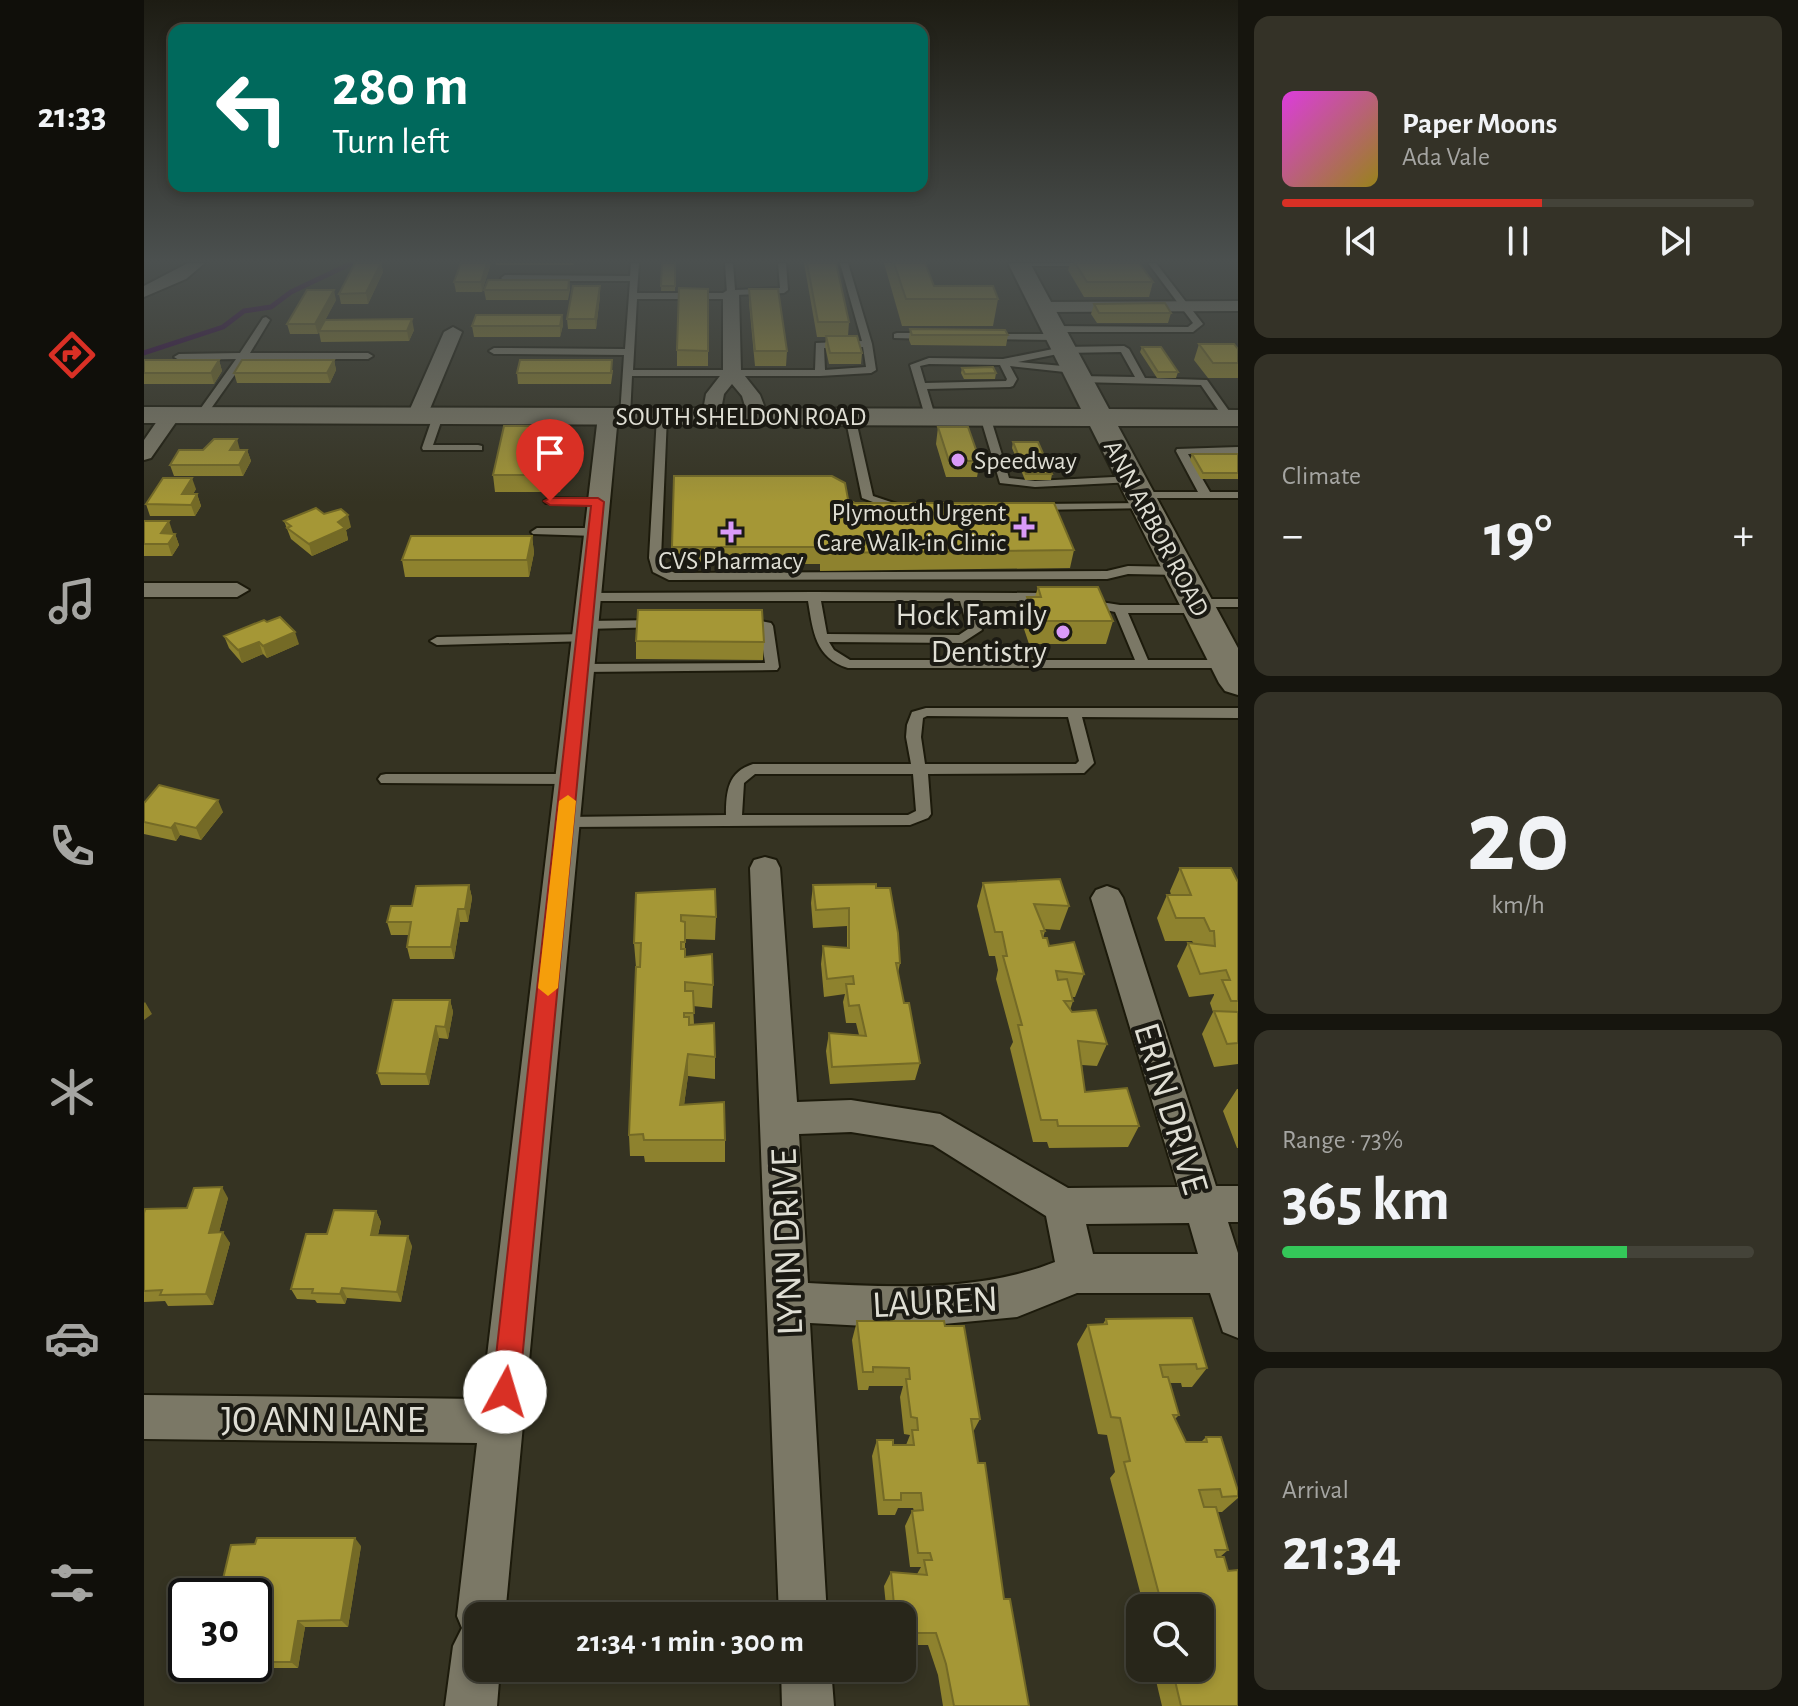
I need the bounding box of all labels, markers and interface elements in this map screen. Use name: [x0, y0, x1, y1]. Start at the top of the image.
icon: left: [200, 56, 304, 160]
text: 280 m: [332, 59, 469, 115]
text: 21:33: [37, 98, 107, 134]
text: Paper Moons: [1402, 109, 1557, 139]
text: Turn left: [332, 124, 449, 160]
text: Ada Vale: [1402, 144, 1490, 170]
icon: previous: [1339, 219, 1383, 263]
icon: pause: [1496, 219, 1540, 263]
icon: next: [1653, 219, 1697, 263]
icon: directions: [44, 327, 100, 383]
street label: SOUTH SHELDON ROAD: [616, 404, 866, 430]
pin: [516, 419, 584, 501]
icon: arrive: [528, 431, 572, 475]
street label: ANN ARBOR ROAD: [1099, 436, 1214, 621]
place label: Speedway: [974, 448, 1077, 474]
marker: Speedway: [949, 451, 967, 469]
text: Climate: [1282, 463, 1361, 489]
place label: Plymouth Urgent Care Walk-in Clinic: [817, 500, 1006, 556]
text: 19°: [1484, 507, 1552, 567]
text: −: [1282, 514, 1303, 558]
text: +: [1733, 514, 1754, 558]
marker: Plymouth Urgent Care Walk-in Clinic: [1013, 516, 1035, 538]
marker: CVS Pharmacy: [722, 523, 740, 541]
place label: CVS Pharmacy: [658, 548, 804, 574]
icon: music: [44, 573, 100, 629]
place label: Hock Family Dentistry: [896, 599, 1047, 668]
marker: Hock Family Dentistry: [1054, 623, 1072, 641]
text: 20: [1466, 786, 1570, 890]
icon: phone: [44, 818, 100, 874]
text: km/h: [1491, 892, 1545, 918]
street label: ERIN DRIVE: [1126, 1019, 1214, 1199]
icon: climate: [44, 1064, 100, 1120]
text: Range · 73%: [1282, 1127, 1403, 1153]
street label: LYNN DRIVE: [766, 1148, 810, 1336]
text: 365 km: [1282, 1171, 1450, 1231]
street label: LAUREN: [871, 1281, 999, 1325]
icon: car: [44, 1310, 100, 1366]
position arrow: [463, 1350, 547, 1434]
street label: JO ANN LANE: [221, 1402, 425, 1440]
text: Arrival: [1282, 1477, 1349, 1503]
text: 21:34: [1282, 1521, 1402, 1581]
icon: filters: [44, 1555, 100, 1611]
speed limit sign: 30: [168, 1578, 272, 1682]
map controls: [1126, 1594, 1214, 1682]
button: search: [1126, 1594, 1214, 1682]
text: 21:34 · 1 min · 300 m: [576, 1627, 804, 1657]

